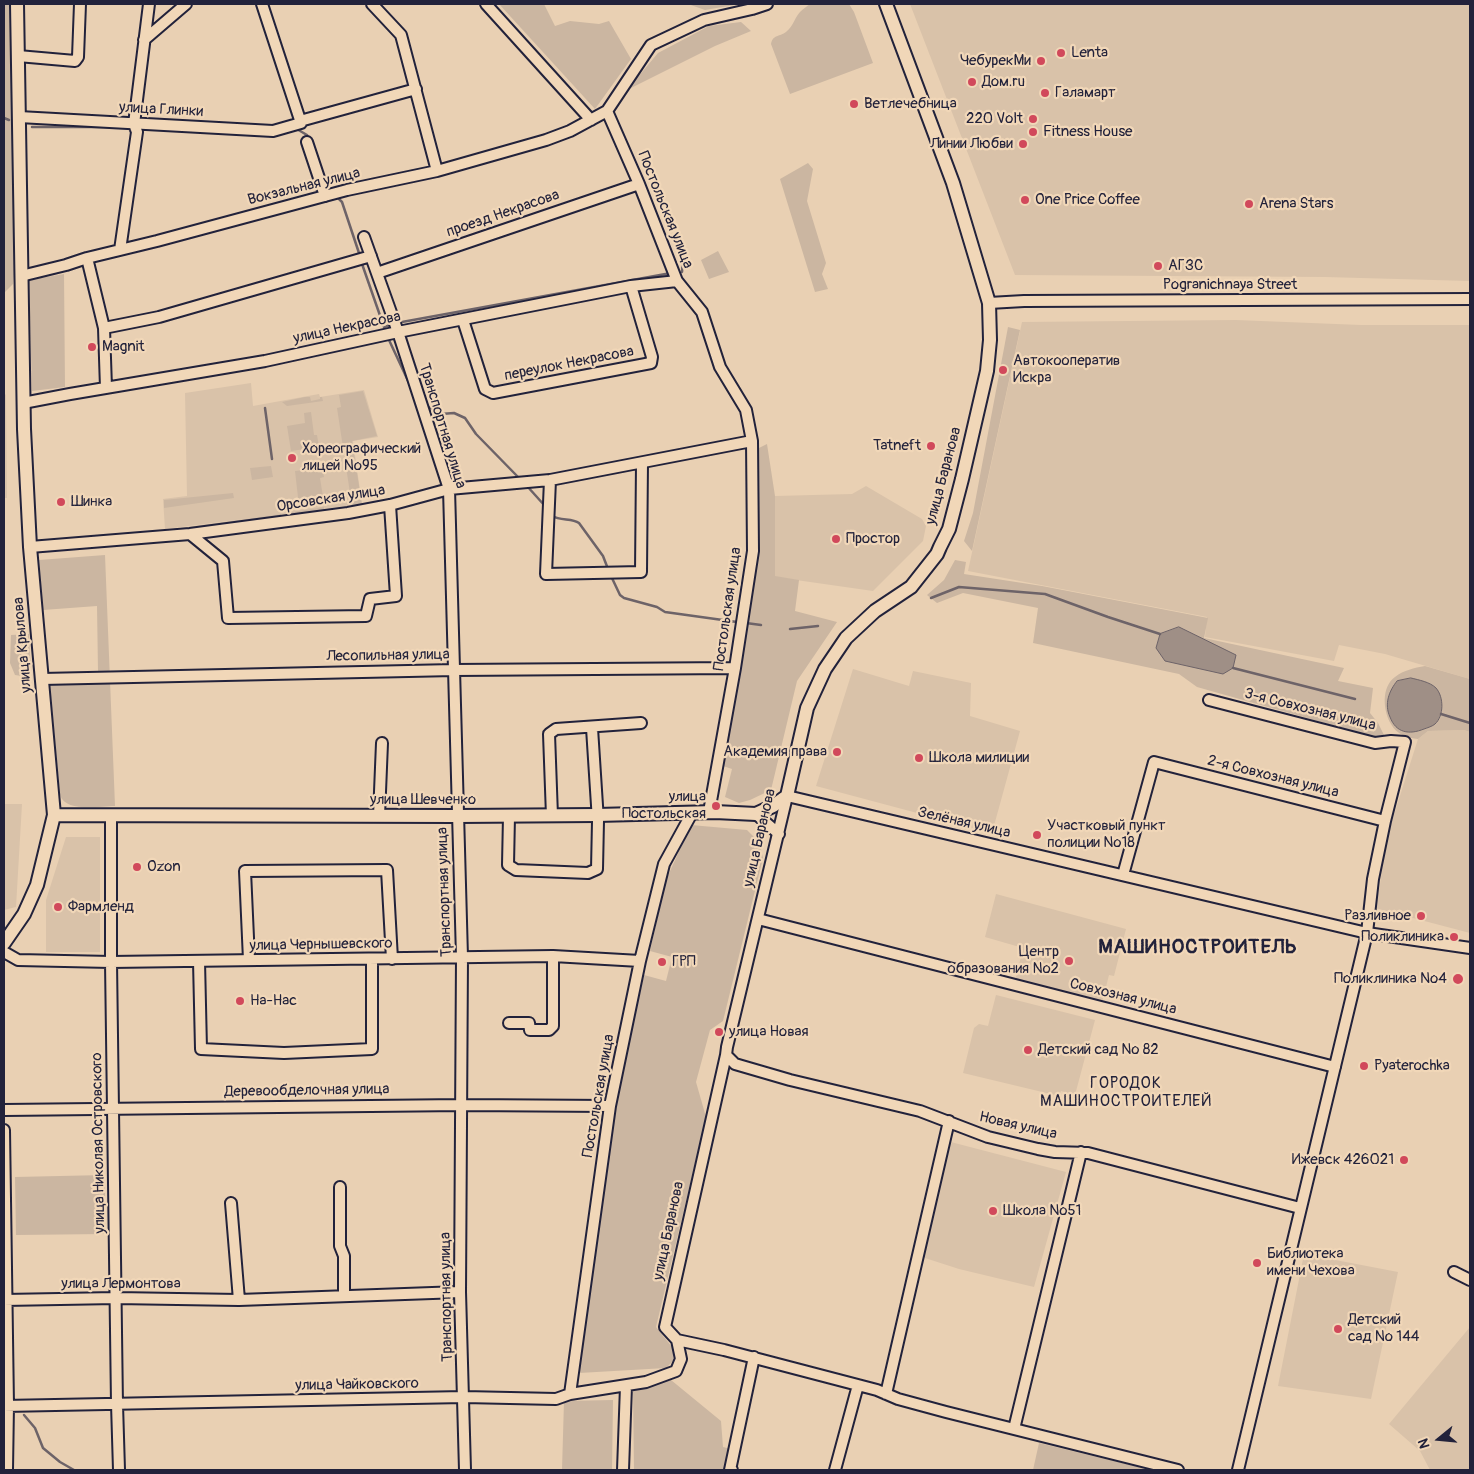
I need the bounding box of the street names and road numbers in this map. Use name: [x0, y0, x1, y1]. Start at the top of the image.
street label: улица Глинки: [118, 99, 204, 121]
street label: Постольская улица: [633, 149, 697, 271]
street label: Вокзальная улица: [246, 164, 362, 210]
street label: проезд Некрасова: [444, 186, 562, 242]
street label: Pogranichnaya Street: [1163, 276, 1297, 294]
street label: улица Некрасова: [292, 308, 402, 348]
street label: переулок Некрасова: [503, 343, 635, 385]
street label: Транспортная улица: [414, 361, 470, 491]
street label: улица Баранова: [922, 425, 966, 527]
street label: Орсовская улица: [275, 482, 387, 516]
street label: Постольская улица: [710, 546, 746, 672]
street label: улица Крылова: [10, 596, 36, 694]
street label: Лесопильная улица: [326, 646, 450, 666]
street label: 3-я Совхозная улица: [1242, 685, 1378, 735]
street label: 2-я Совхозная улица: [1205, 752, 1341, 802]
street label: улица Баранова: [740, 787, 780, 889]
street label: улица Шевченко: [370, 791, 476, 809]
street label: Зелёная улица: [916, 804, 1012, 842]
street label: Транспортная улица: [434, 827, 456, 957]
street label: улица Чернышевского: [249, 935, 393, 955]
street label: Совхозная улица: [1068, 975, 1178, 1019]
street label: Постольская улица: [579, 1033, 619, 1159]
street label: улица Николая Островского: [88, 1052, 110, 1234]
street label: Деревообделочная улица: [224, 1081, 390, 1101]
street label: Новая улица: [977, 1108, 1059, 1144]
street label: улица Баранова: [650, 1180, 688, 1282]
street label: Транспортная улица: [437, 1232, 457, 1362]
street label: улица Лермонтова: [61, 1275, 181, 1293]
street label: улица Чайковского: [295, 1375, 419, 1395]

